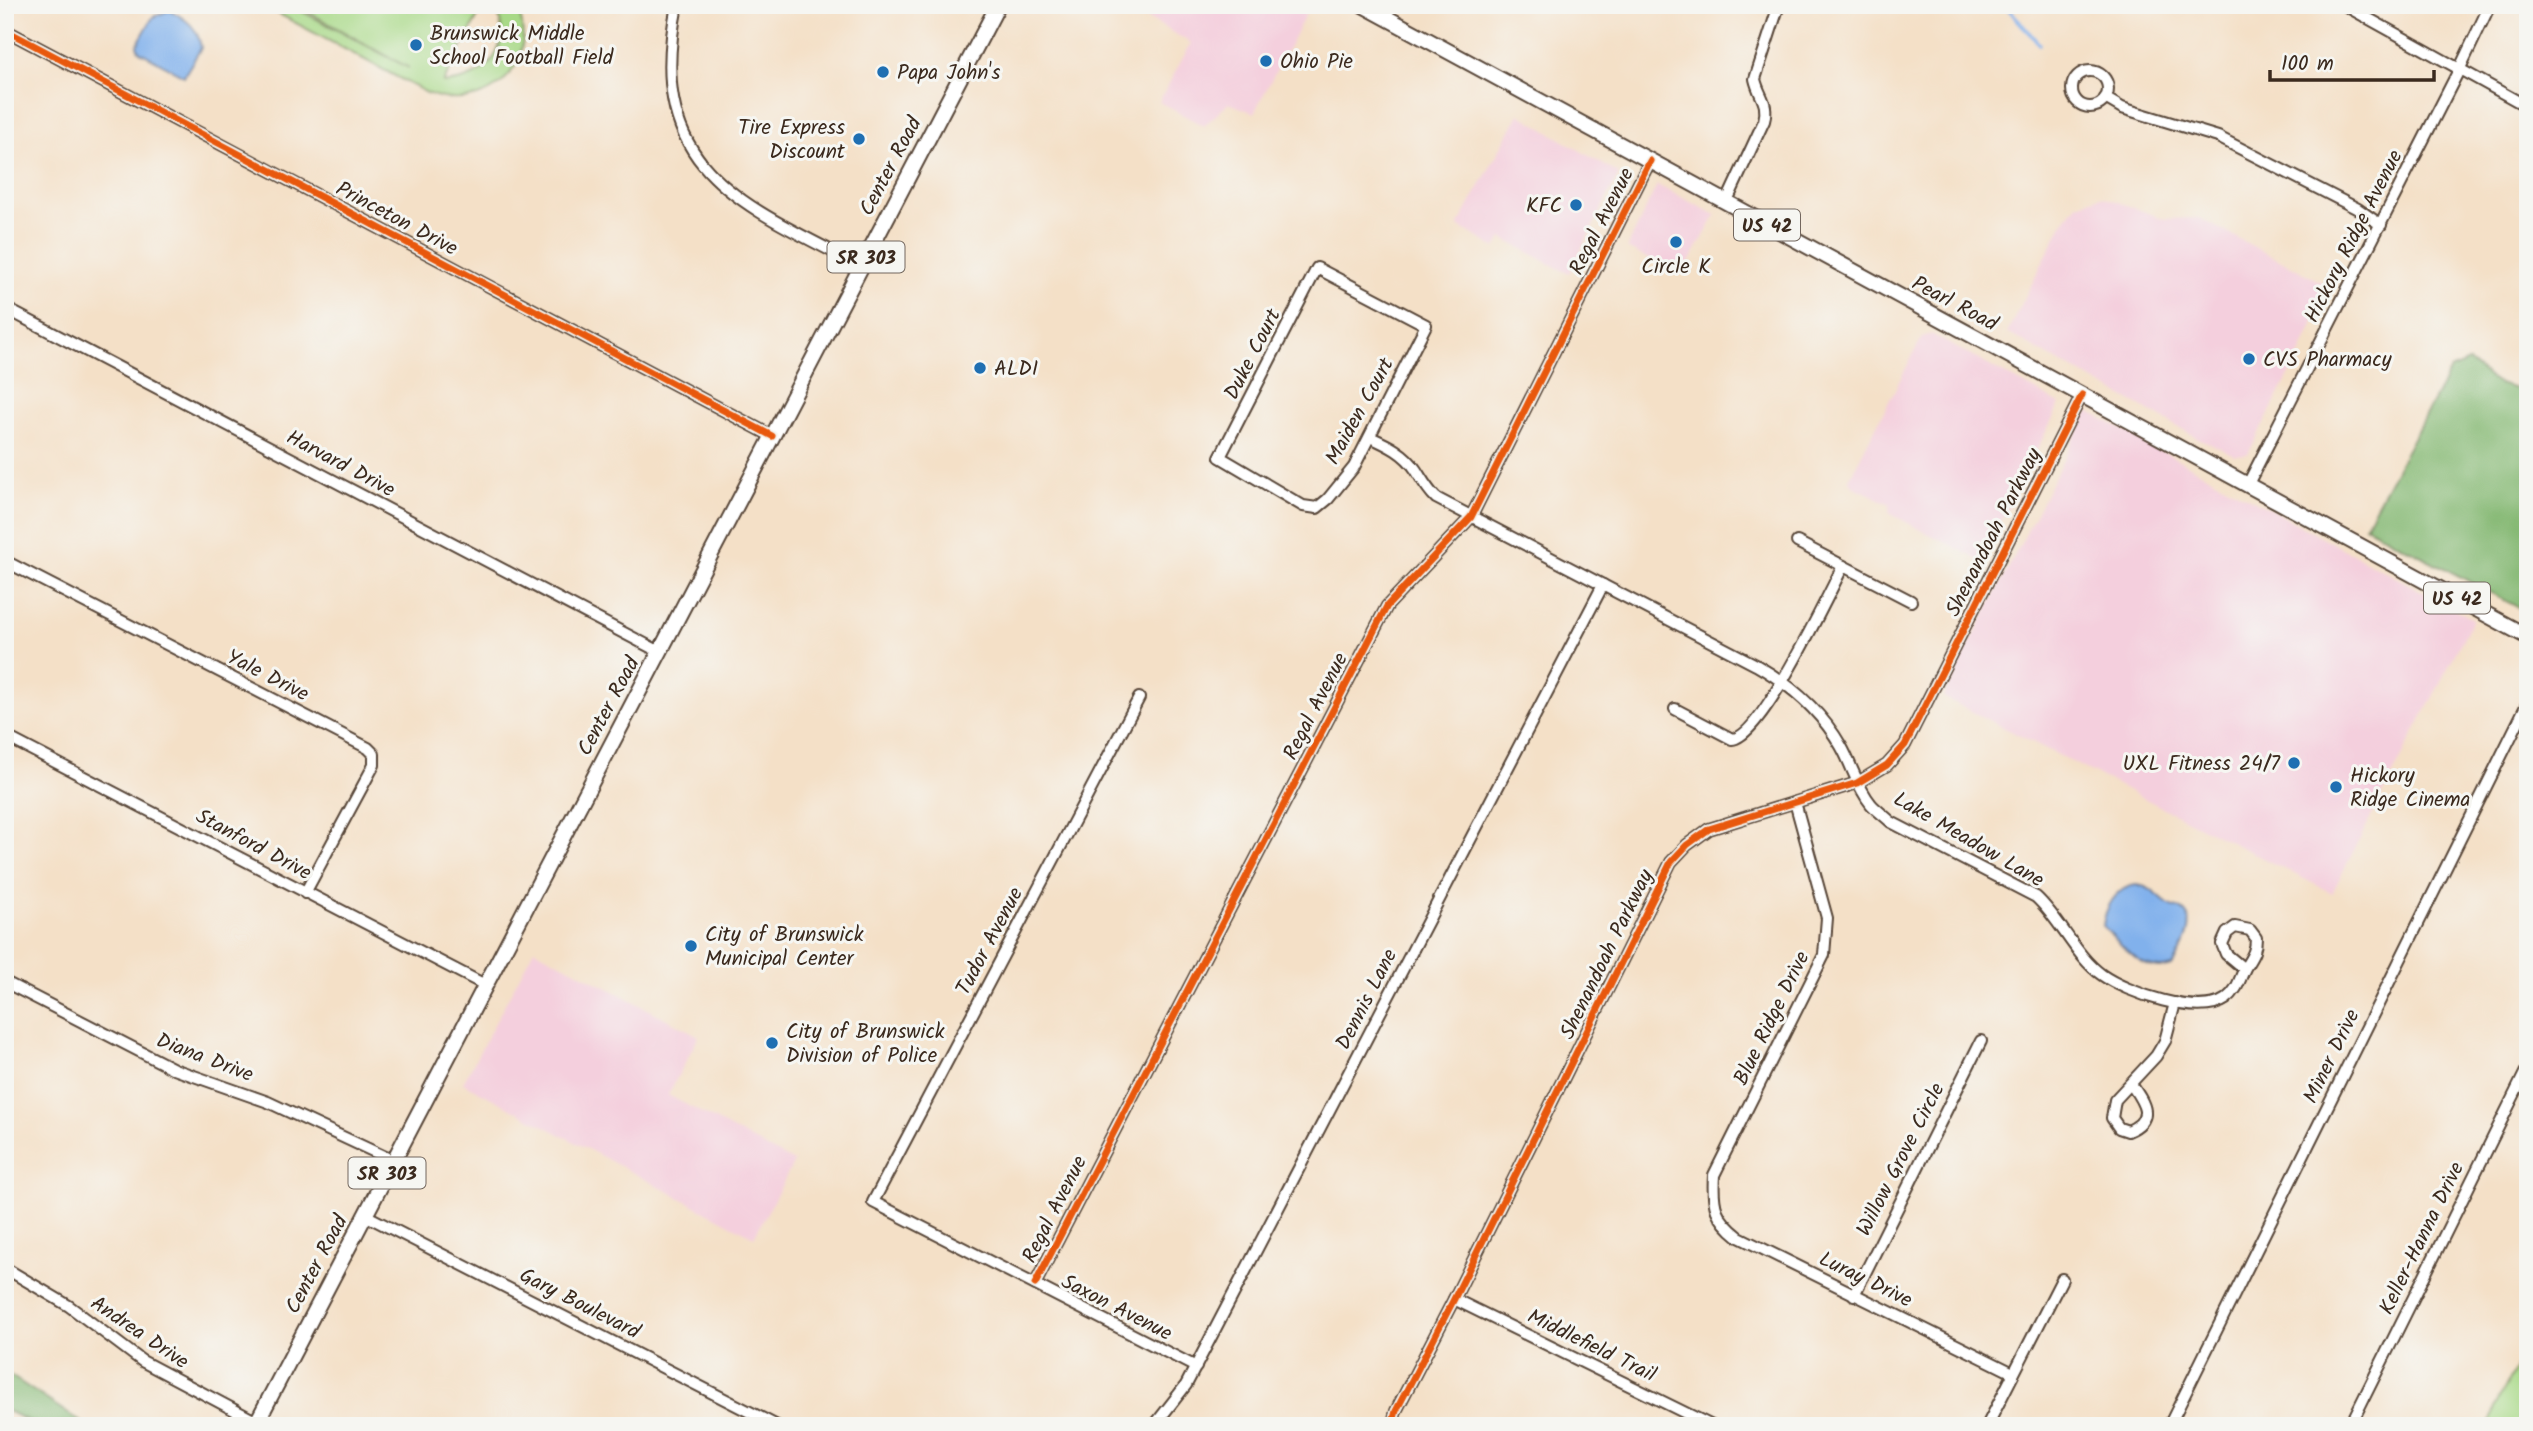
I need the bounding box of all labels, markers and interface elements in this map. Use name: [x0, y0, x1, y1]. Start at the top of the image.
place label: Brunswick Middle School Football Field: [430, 18, 614, 75]
marker: Brunswick Middle School Football Field: [408, 37, 424, 53]
scale bar: [2270, 38, 2435, 82]
place label: Ohio Pie: [1280, 46, 1353, 79]
text: 100 m: [2281, 48, 2334, 81]
marker: Ohio Pie: [1258, 53, 1274, 69]
place label: Papa John's: [897, 57, 1000, 90]
marker: Papa John's: [875, 64, 891, 80]
street label: Center Road: [851, 111, 932, 222]
place label: Tire Express Discount: [738, 112, 846, 169]
marker: Tire Express Discount: [851, 131, 867, 147]
street label: Hickory Ridge Avenue: [2296, 144, 2413, 329]
street label: Regal Avenue: [1561, 162, 1644, 281]
street label: Princeton Drive: [329, 173, 464, 266]
place label: KFC: [1526, 190, 1562, 223]
marker: KFC: [1568, 197, 1584, 213]
road number: US 42: [1734, 210, 1800, 241]
marker: Circle K: [1668, 234, 1684, 250]
road number: SR 303: [828, 242, 904, 272]
place label: Circle K: [1641, 251, 1711, 284]
street label: Pearl Road: [1905, 268, 2004, 341]
street label: Duke Court: [1216, 302, 1291, 406]
place label: CVS Pharmacy: [2263, 344, 2392, 377]
street label: Maiden Court: [1317, 351, 1404, 471]
marker: CVS Pharmacy: [2241, 351, 2257, 367]
place label: ALDI: [994, 353, 1038, 386]
marker: ALDI: [972, 360, 988, 376]
street label: Harvard Drive: [280, 422, 401, 507]
street label: Shenandoah Parkway: [1938, 442, 2051, 623]
road number: US 42: [2424, 582, 2490, 614]
street label: Yale Drive: [220, 641, 315, 711]
street label: Regal Avenue: [1275, 647, 1358, 766]
street label: Center Road: [569, 651, 650, 762]
place label: UXL Fitness 24/7: [2123, 748, 2281, 781]
marker: UXL Fitness 24/7: [2286, 755, 2302, 771]
place label: Hickory Ridge Cinema: [2350, 760, 2470, 817]
marker: Hickory Ridge Cinema: [2328, 779, 2344, 795]
street label: Lake Meadow Lane: [1887, 784, 2050, 897]
street label: Stanford Drive: [189, 801, 318, 890]
street label: Shenandoah Parkway: [1552, 864, 1663, 1045]
street label: Tudor Avenue: [948, 881, 1033, 1002]
place label: City of Brunswick Municipal Center: [705, 919, 864, 976]
marker: City of Brunswick Municipal Center: [683, 938, 699, 954]
street label: Dennis Lane: [1328, 943, 1407, 1056]
street label: Blue Ridge Drive: [1726, 945, 1819, 1091]
street label: Miner Drive: [2295, 1003, 2370, 1109]
place label: City of Brunswick Division of Police: [786, 1016, 945, 1073]
street label: Diana Drive: [151, 1025, 258, 1092]
marker: City of Brunswick Division of Police: [764, 1035, 780, 1051]
street label: Willow Grove Circle: [1848, 1077, 1954, 1242]
street label: Regal Avenue: [1014, 1150, 1097, 1269]
street label: Keller-Hanna Drive: [2371, 1156, 2474, 1321]
road number: SR 303: [348, 1158, 426, 1189]
street label: Center Road: [277, 1209, 358, 1320]
street label: Luray Drive: [1813, 1244, 1918, 1317]
street label: Gary Boulevard: [513, 1260, 646, 1349]
street label: Saxon Avenue: [1055, 1266, 1178, 1351]
street label: Andrea Drive: [83, 1288, 196, 1379]
street label: Middlefield Trail: [1521, 1301, 1661, 1392]

